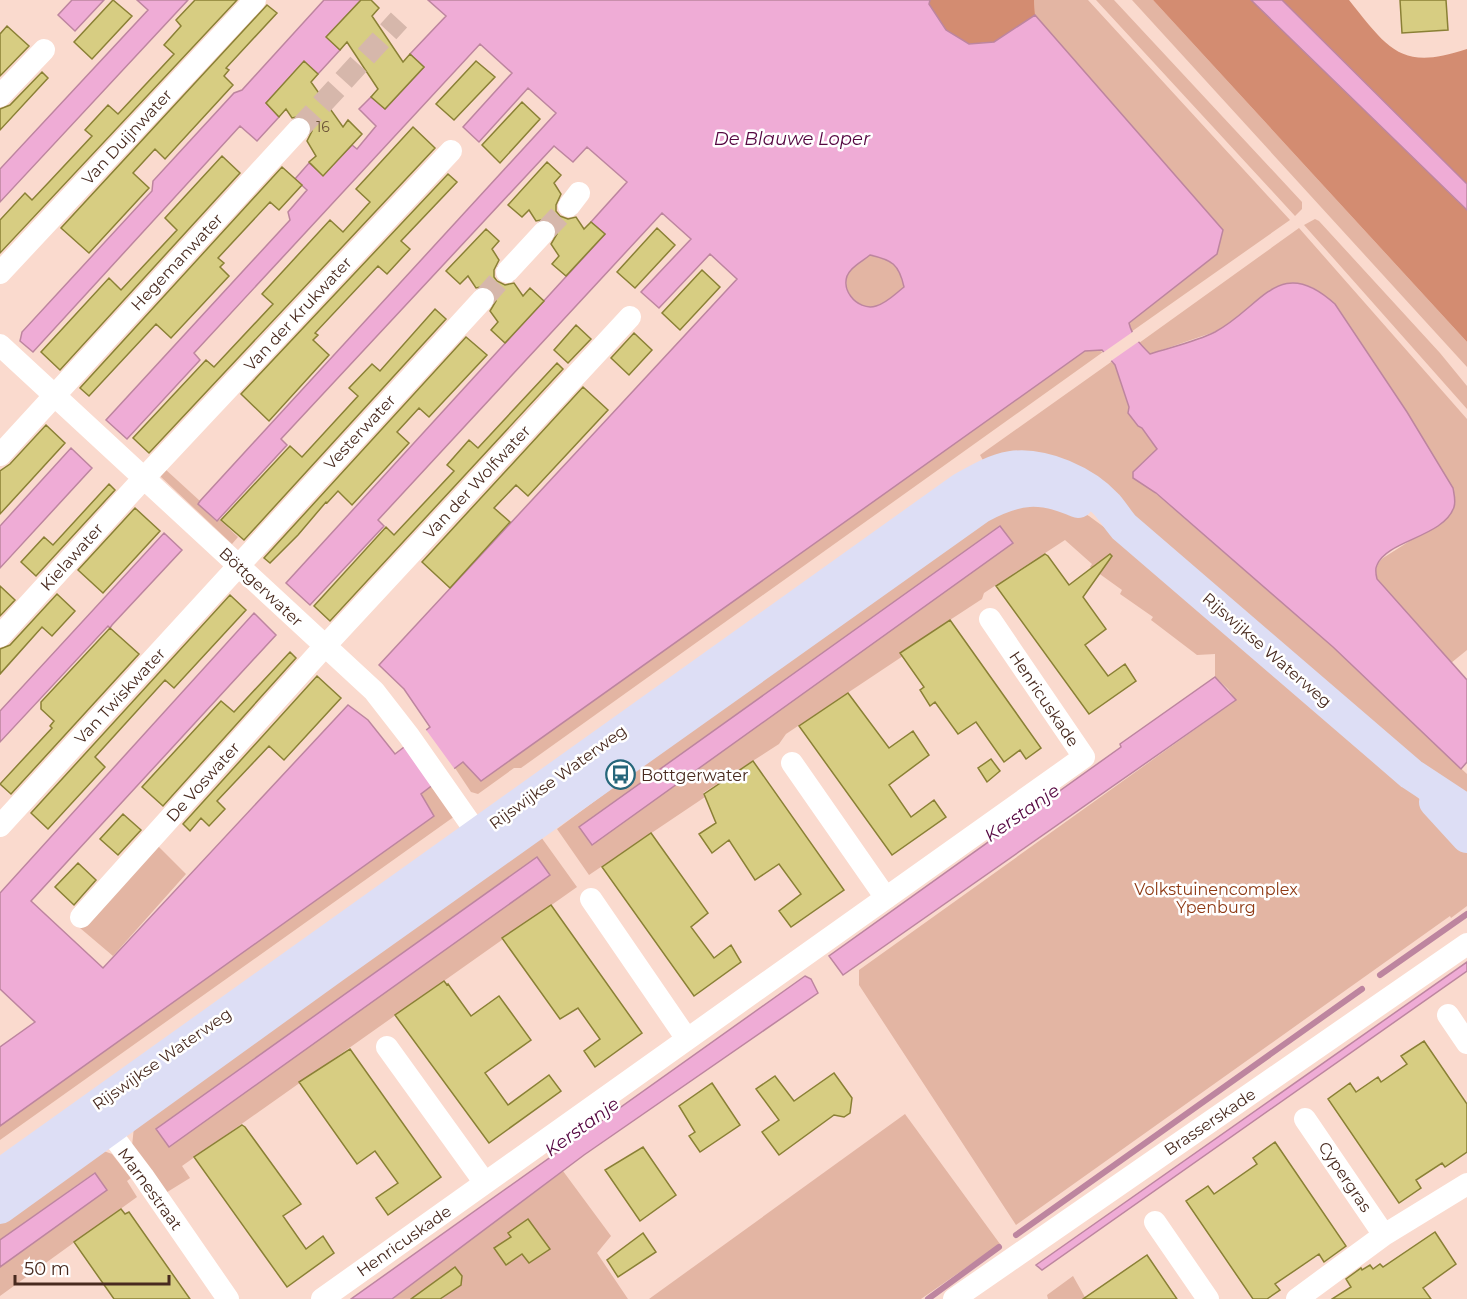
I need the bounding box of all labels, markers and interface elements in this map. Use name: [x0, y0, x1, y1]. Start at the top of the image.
street label: Van Duijnwater: [78, 85, 176, 189]
house number: 16: [316, 118, 330, 136]
water label: De Blauwe Loper: [714, 128, 871, 150]
street label: Hegemanwater: [127, 210, 227, 314]
street label: Van der Krukwater: [240, 253, 356, 375]
street label: Vesterwater: [320, 391, 400, 473]
street label: Van der Wolfwater: [420, 421, 534, 543]
street label: Kielawater: [37, 519, 107, 595]
street label: Böttgerwater: [215, 543, 307, 631]
street label: Rijswijkse Waterweg: [1199, 589, 1335, 711]
street label: Van Twiskwater: [71, 644, 169, 748]
street label: Henricuskade: [1005, 648, 1083, 750]
street label: Rijswijkse Waterweg: [486, 721, 630, 833]
street label: De Voswater: [162, 738, 244, 826]
bus stop icon: Bottgerwater: [604, 759, 636, 791]
place label: Bottgerwater: [641, 766, 748, 785]
water label: Kerstanje: [980, 779, 1064, 847]
park label: Volkstuinencomplex Ypenburg: [1134, 880, 1298, 917]
street label: Rijswijkse Waterweg: [89, 1004, 235, 1114]
street label: Brasserskade: [1161, 1084, 1259, 1160]
water label: Kerstanje: [541, 1093, 624, 1161]
street label: Cypergras: [1315, 1138, 1376, 1216]
street label: Marnestraat: [114, 1144, 186, 1234]
street label: Henricuskade: [353, 1201, 455, 1281]
scale bar: [15, 1248, 170, 1286]
text: 50 m: [24, 1258, 70, 1280]

